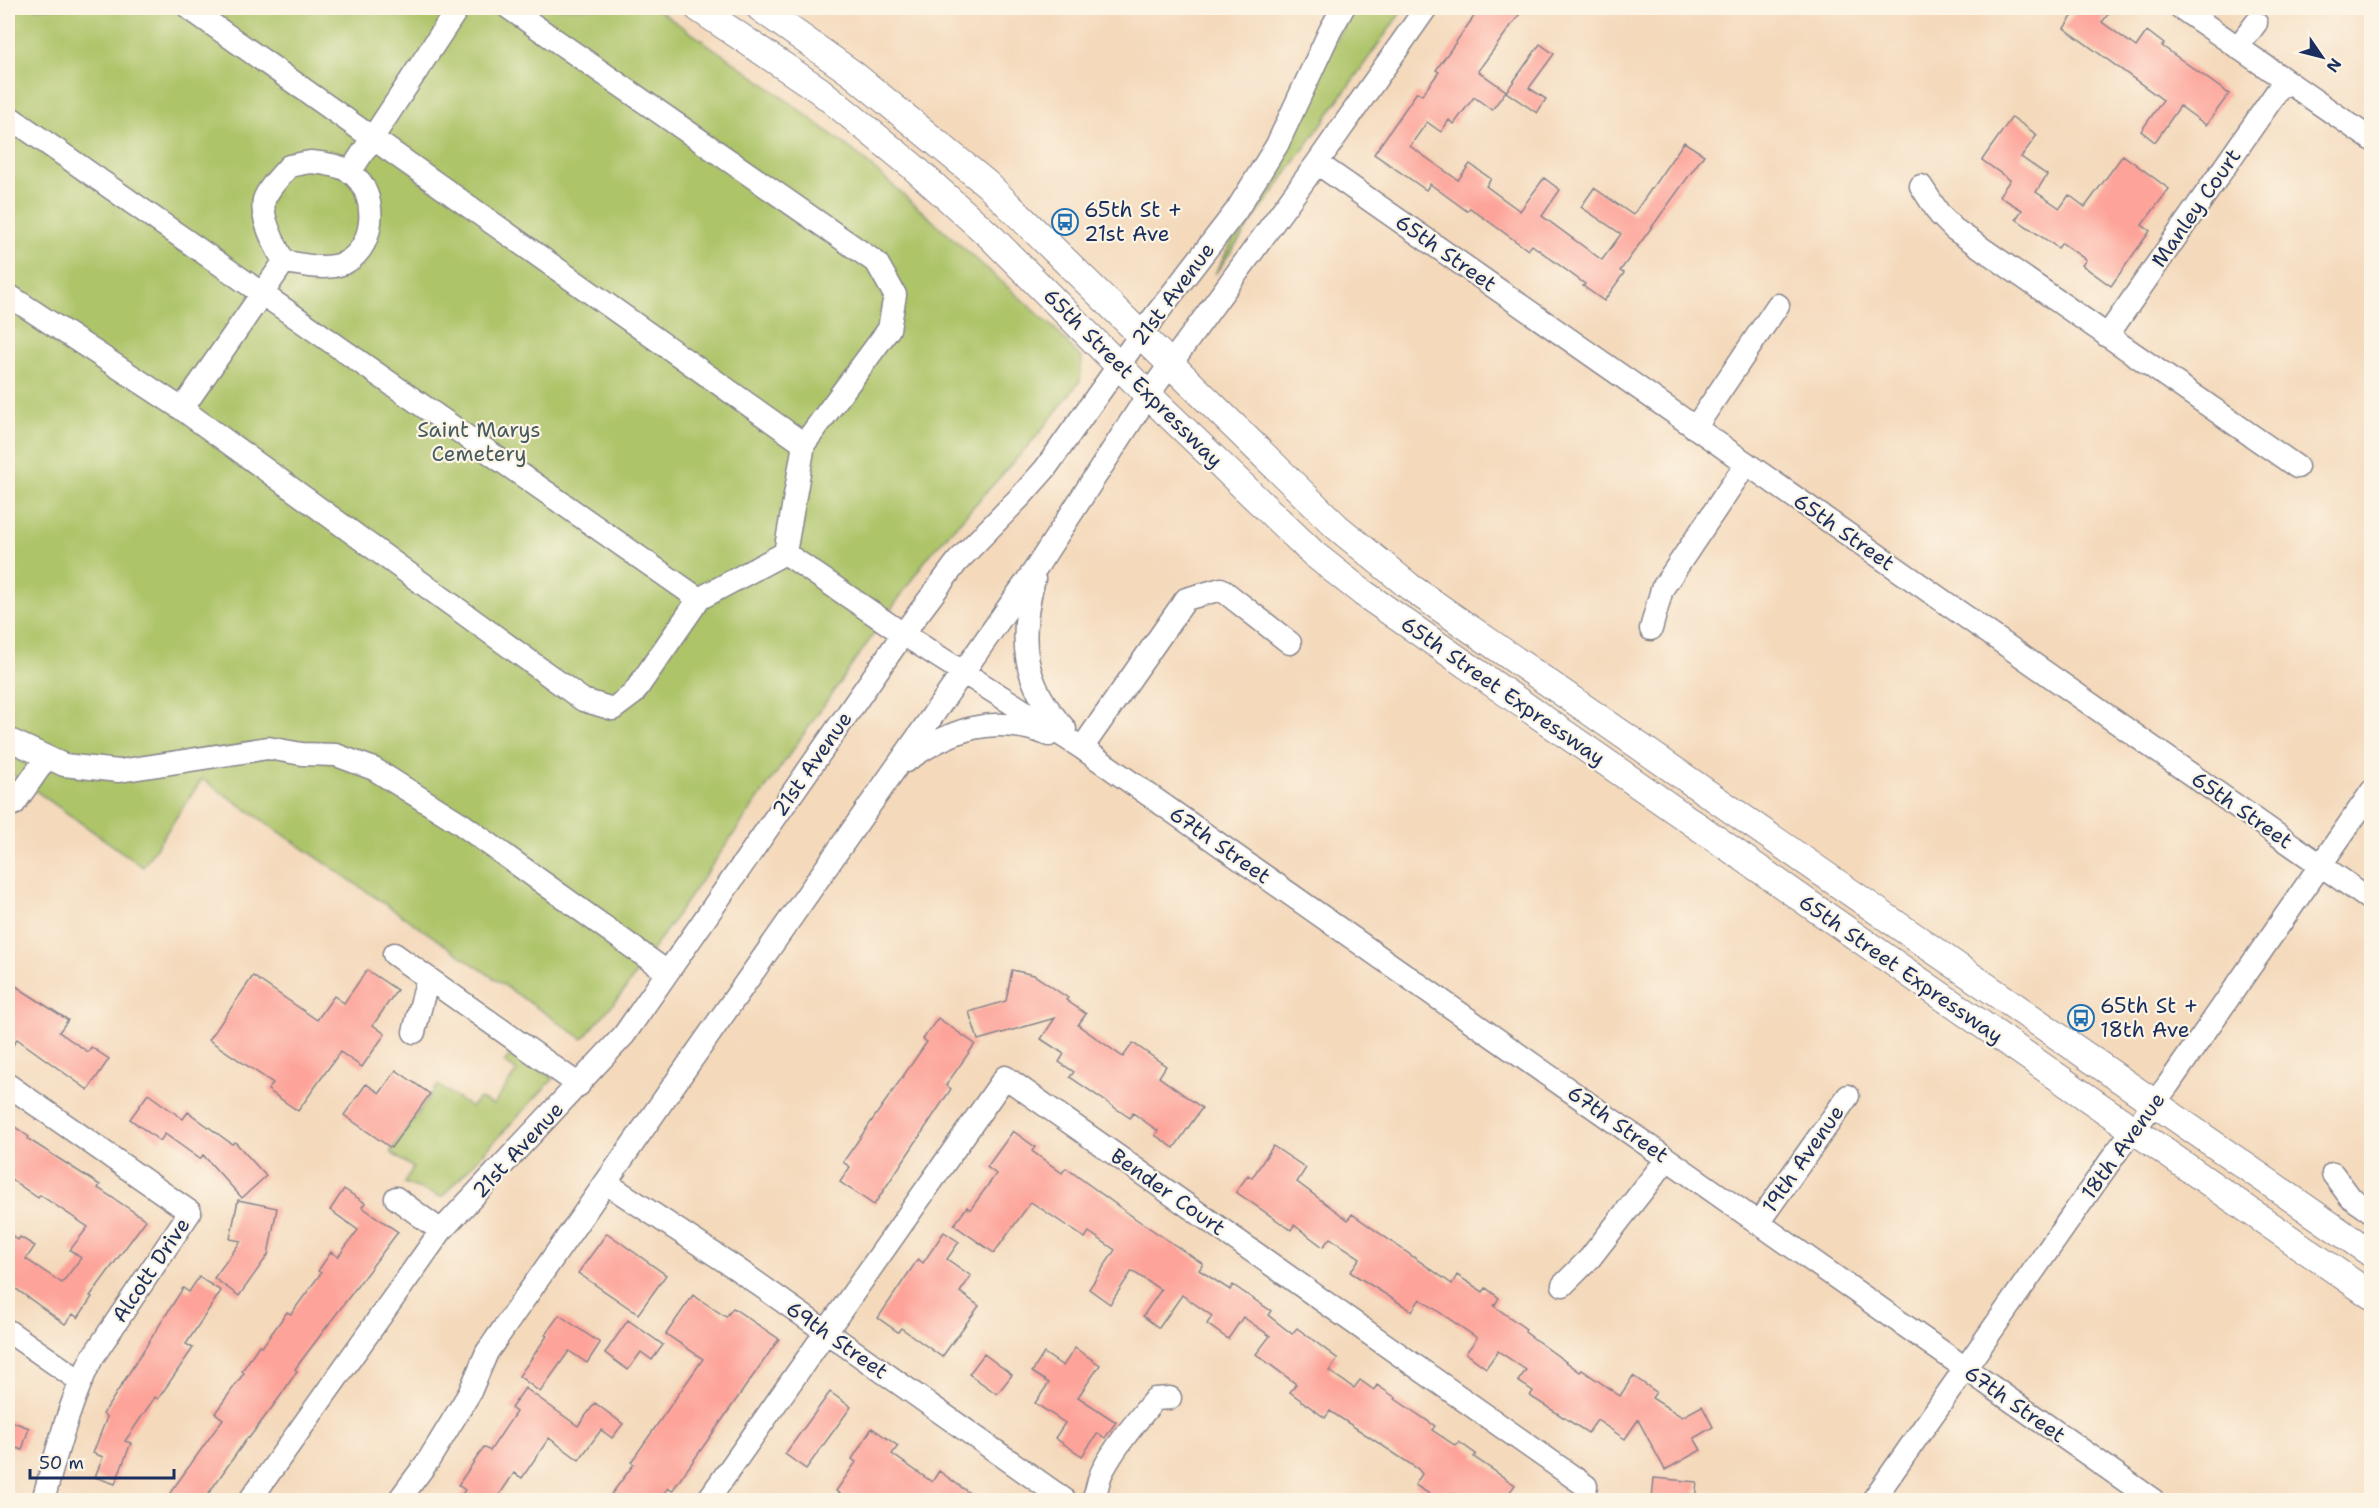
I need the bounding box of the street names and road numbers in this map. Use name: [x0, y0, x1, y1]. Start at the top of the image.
street label: Manley Court: [2145, 143, 2247, 273]
street label: 65th Street: [1390, 208, 1502, 298]
street label: 21st Avenue: [1125, 237, 1221, 351]
street label: 65th Street Expressway: [1037, 282, 1229, 474]
street label: 65th Street: [1788, 487, 1900, 577]
street label: 65th Street Expressway: [1395, 610, 1611, 772]
street label: 21st Avenue: [766, 706, 858, 822]
street label: 65th Street: [2186, 765, 2298, 855]
street label: 67th Street: [1164, 800, 1276, 890]
street label: 65th Street Expressway: [1793, 888, 2009, 1050]
street label: 67th Street: [1562, 1079, 1674, 1169]
street label: 18th Avenue: [2075, 1087, 2171, 1205]
street label: 21st Avenue: [466, 1096, 570, 1204]
street label: 19th Avenue: [1756, 1100, 1850, 1218]
street label: Bender Court: [1105, 1142, 1231, 1242]
street label: Alcott Drive: [106, 1212, 196, 1328]
street label: 69th Street: [780, 1295, 894, 1385]
street label: 67th Street: [1959, 1359, 2071, 1449]

